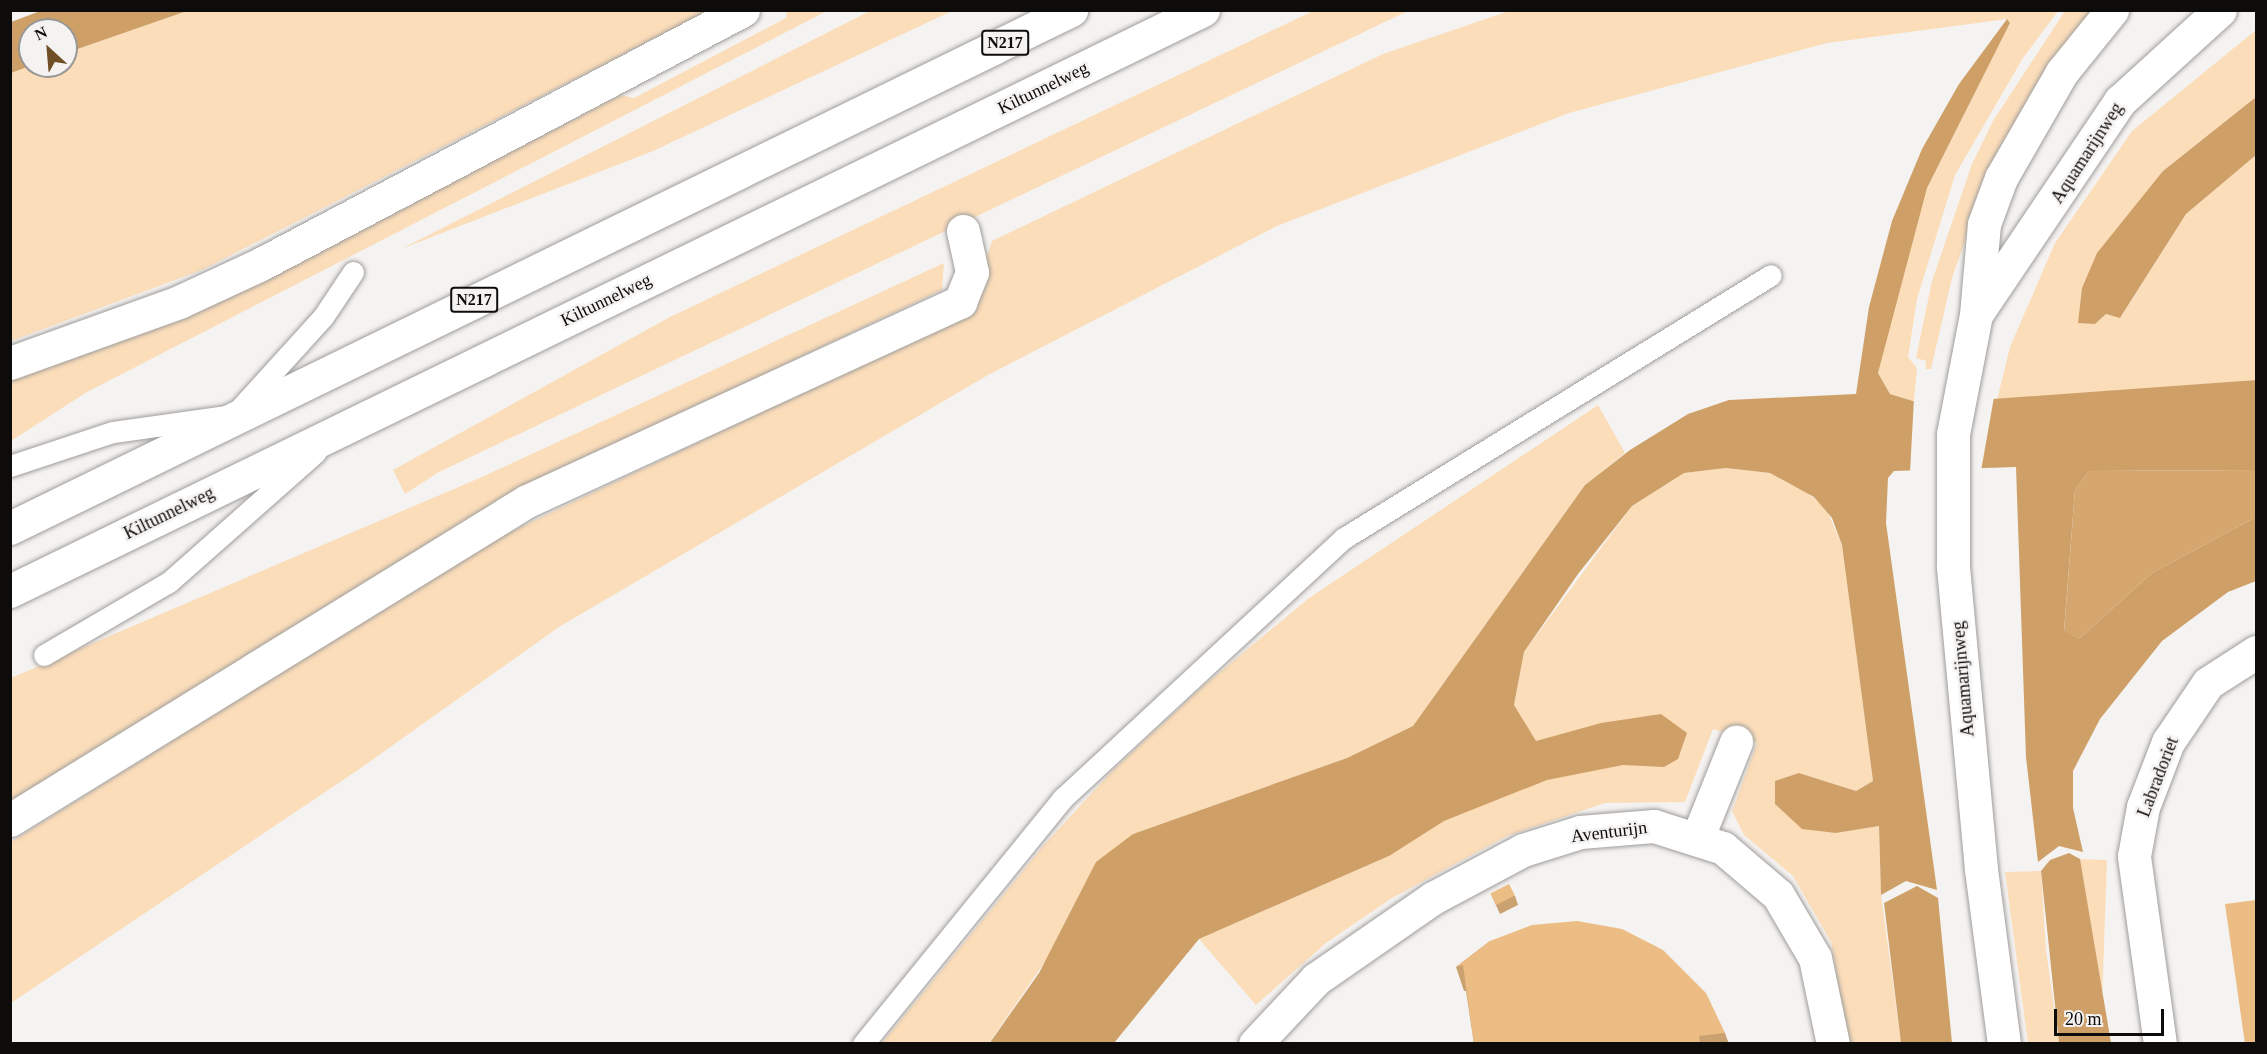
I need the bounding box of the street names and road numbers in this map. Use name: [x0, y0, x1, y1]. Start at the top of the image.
road number: N217: [981, 30, 1029, 56]
street label: Kiltunnelweg: [994, 57, 1092, 119]
street label: Aquamarijnweg: [2046, 98, 2128, 208]
street label: Kiltunnelweg: [557, 269, 655, 331]
road number: N217: [450, 287, 498, 313]
street label: Kiltunnelweg: [120, 482, 218, 544]
street label: Aquamarijnweg: [1947, 620, 1979, 738]
street label: Labradoriet: [2133, 734, 2183, 820]
street label: Aventurijn: [1570, 817, 1648, 847]

